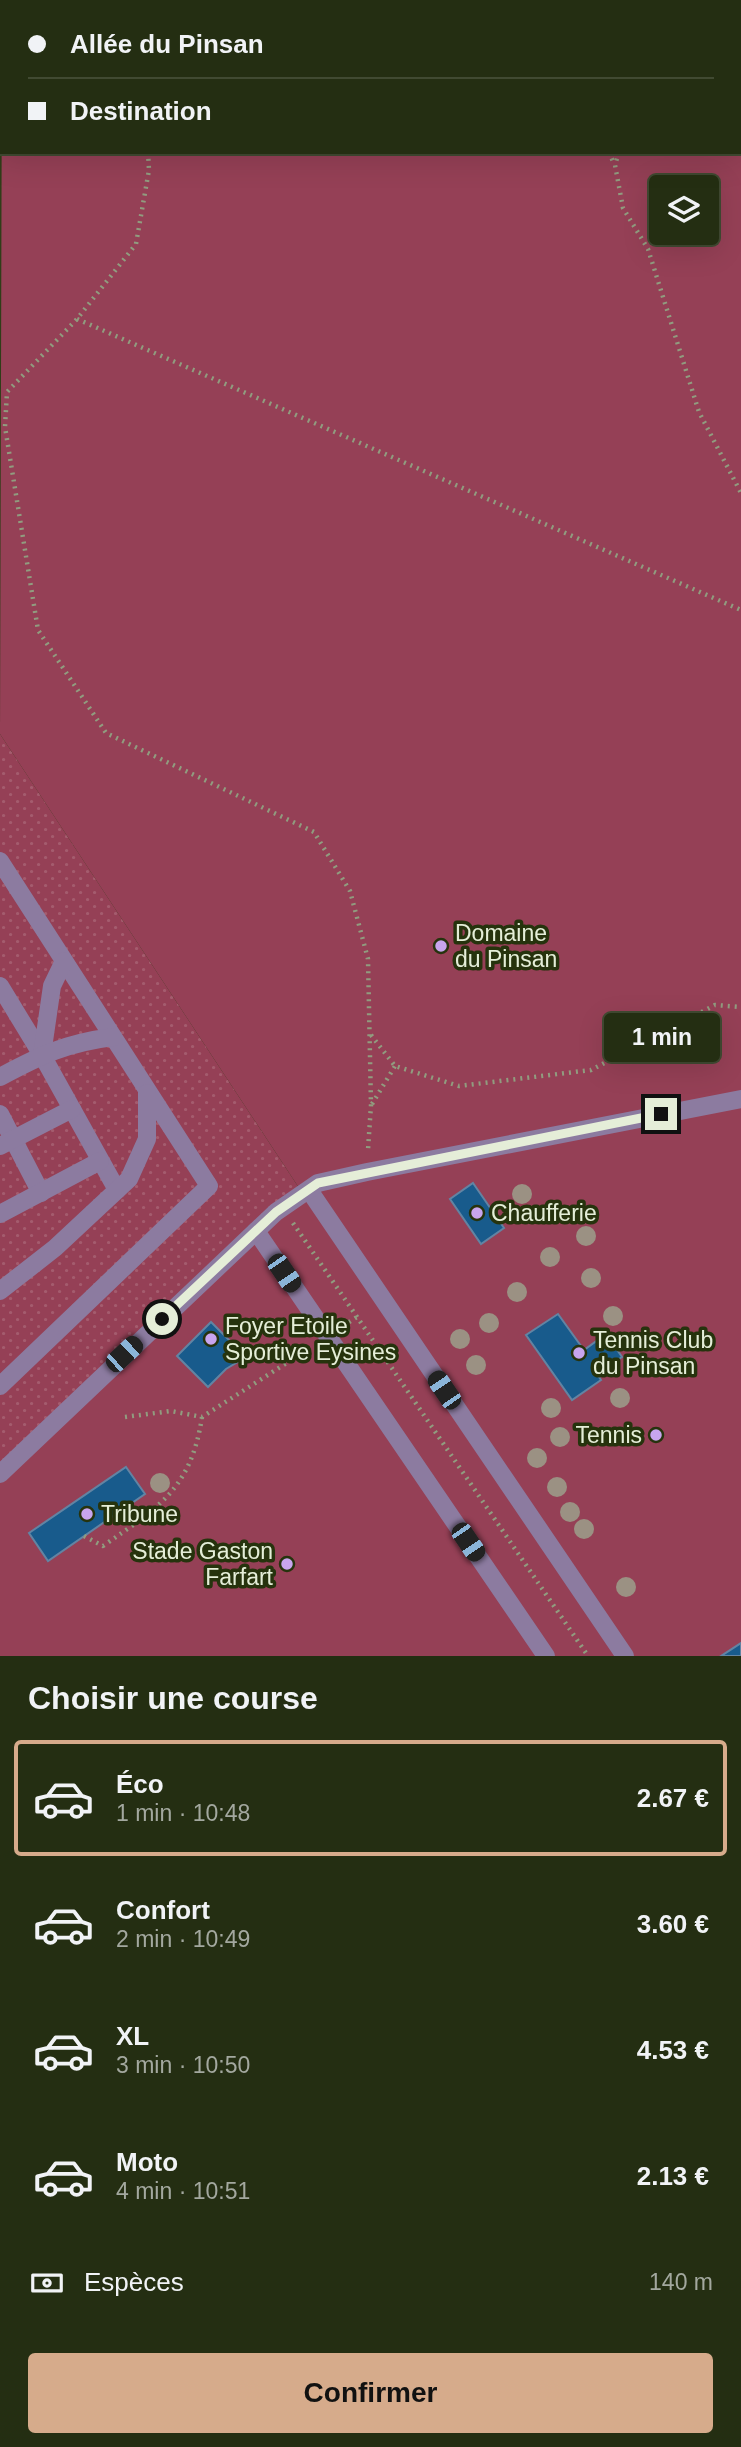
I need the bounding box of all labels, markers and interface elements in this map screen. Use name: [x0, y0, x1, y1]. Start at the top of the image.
text: Allée du Pinsan: [70, 29, 264, 59]
text: Destination: [70, 96, 212, 126]
map controls: [649, 175, 719, 245]
button: layers: [649, 175, 719, 245]
place label: Domaine du Pinsan: [455, 920, 557, 972]
marker: Domaine du Pinsan: [433, 938, 449, 954]
callout: 1 min: [603, 1012, 719, 1062]
text: 1 min: [632, 1024, 692, 1050]
route end: [645, 1098, 677, 1130]
place label: Chaufferie: [491, 1200, 597, 1226]
marker: Chaufferie: [469, 1205, 485, 1221]
car: [264, 1250, 305, 1296]
route start: [146, 1303, 178, 1335]
place label: Foyer Etoile Sportive Eysines: [225, 1313, 396, 1365]
place label: Tennis Club du Pinsan: [593, 1327, 713, 1379]
marker: Foyer Etoile Sportive Eysines: [203, 1331, 219, 1347]
car: [102, 1332, 147, 1376]
marker: Tennis Club du Pinsan: [571, 1345, 587, 1361]
car: [424, 1367, 465, 1413]
place label: Tennis: [576, 1422, 642, 1448]
marker: Tennis: [648, 1427, 664, 1443]
place label: Tribune: [101, 1501, 178, 1527]
marker: Tribune: [79, 1506, 95, 1522]
car: [448, 1519, 489, 1565]
place label: Stade Gaston Farfart: [132, 1538, 274, 1590]
marker: Stade Gaston Farfart: [279, 1556, 295, 1572]
text: Choisir une course: [28, 1680, 318, 1716]
icon: car: [32, 1767, 95, 1830]
text: Éco: [116, 1769, 164, 1799]
text: 2.67 €: [637, 1783, 709, 1813]
text: 1 min · 10:48: [116, 1800, 250, 1826]
icon: car: [32, 1893, 95, 1956]
text: Confort: [116, 1895, 210, 1925]
text: 3.60 €: [637, 1909, 709, 1939]
text: 2 min · 10:49: [116, 1926, 250, 1952]
icon: car: [32, 2019, 95, 2082]
text: XL: [116, 2021, 149, 2051]
text: 4.53 €: [637, 2035, 709, 2065]
text: 3 min · 10:50: [116, 2052, 250, 2078]
icon: car: [32, 2145, 95, 2208]
text: Moto: [116, 2147, 178, 2177]
text: 2.13 €: [637, 2161, 709, 2191]
text: 4 min · 10:51: [116, 2178, 250, 2204]
icon: cash: [28, 2264, 66, 2302]
text: Espèces: [84, 2267, 184, 2297]
text: 140 m: [649, 2269, 713, 2295]
button: Confirmer: [28, 2353, 713, 2433]

